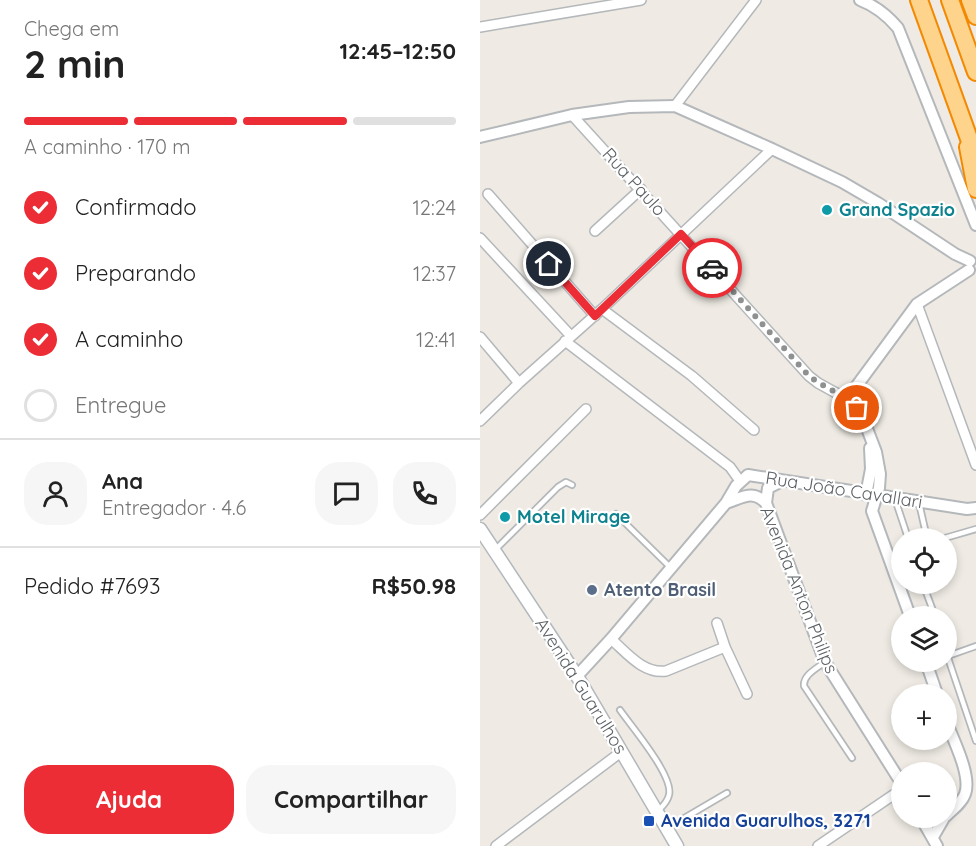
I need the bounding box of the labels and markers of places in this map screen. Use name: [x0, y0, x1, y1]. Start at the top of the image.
place label: Grand Spazio: [839, 198, 955, 221]
marker: Grand Spazio: [820, 203, 834, 217]
pin: [523, 238, 574, 289]
pin: [831, 382, 882, 433]
place label: Motel Mirage: [517, 505, 630, 528]
marker: Motel Mirage: [498, 510, 512, 524]
place label: Atento Brasil: [604, 578, 716, 601]
marker: Atento Brasil: [585, 583, 599, 597]
place label: Avenida Guarulhos, 3271: [661, 809, 871, 832]
marker: Avenida Guarulhos, 3271: [642, 814, 656, 828]

